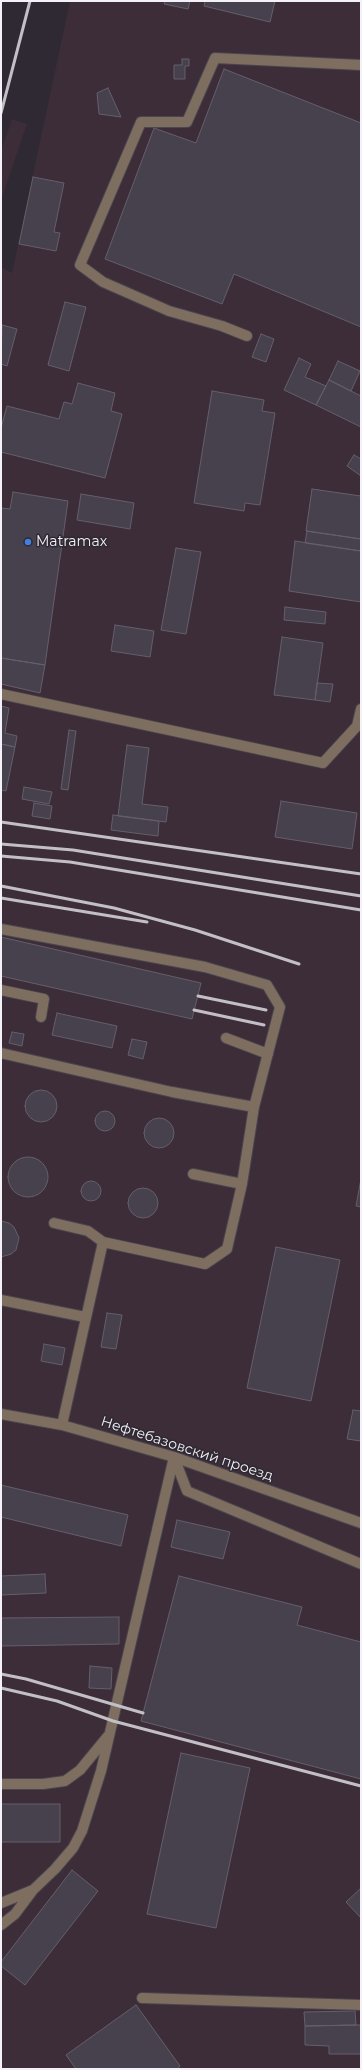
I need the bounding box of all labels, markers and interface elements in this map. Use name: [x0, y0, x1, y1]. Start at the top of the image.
place label: Matramax: [36, 534, 107, 550]
marker: Matramax: [23, 537, 33, 547]
street label: Нефтебазовский проезд: [99, 1413, 275, 1485]

